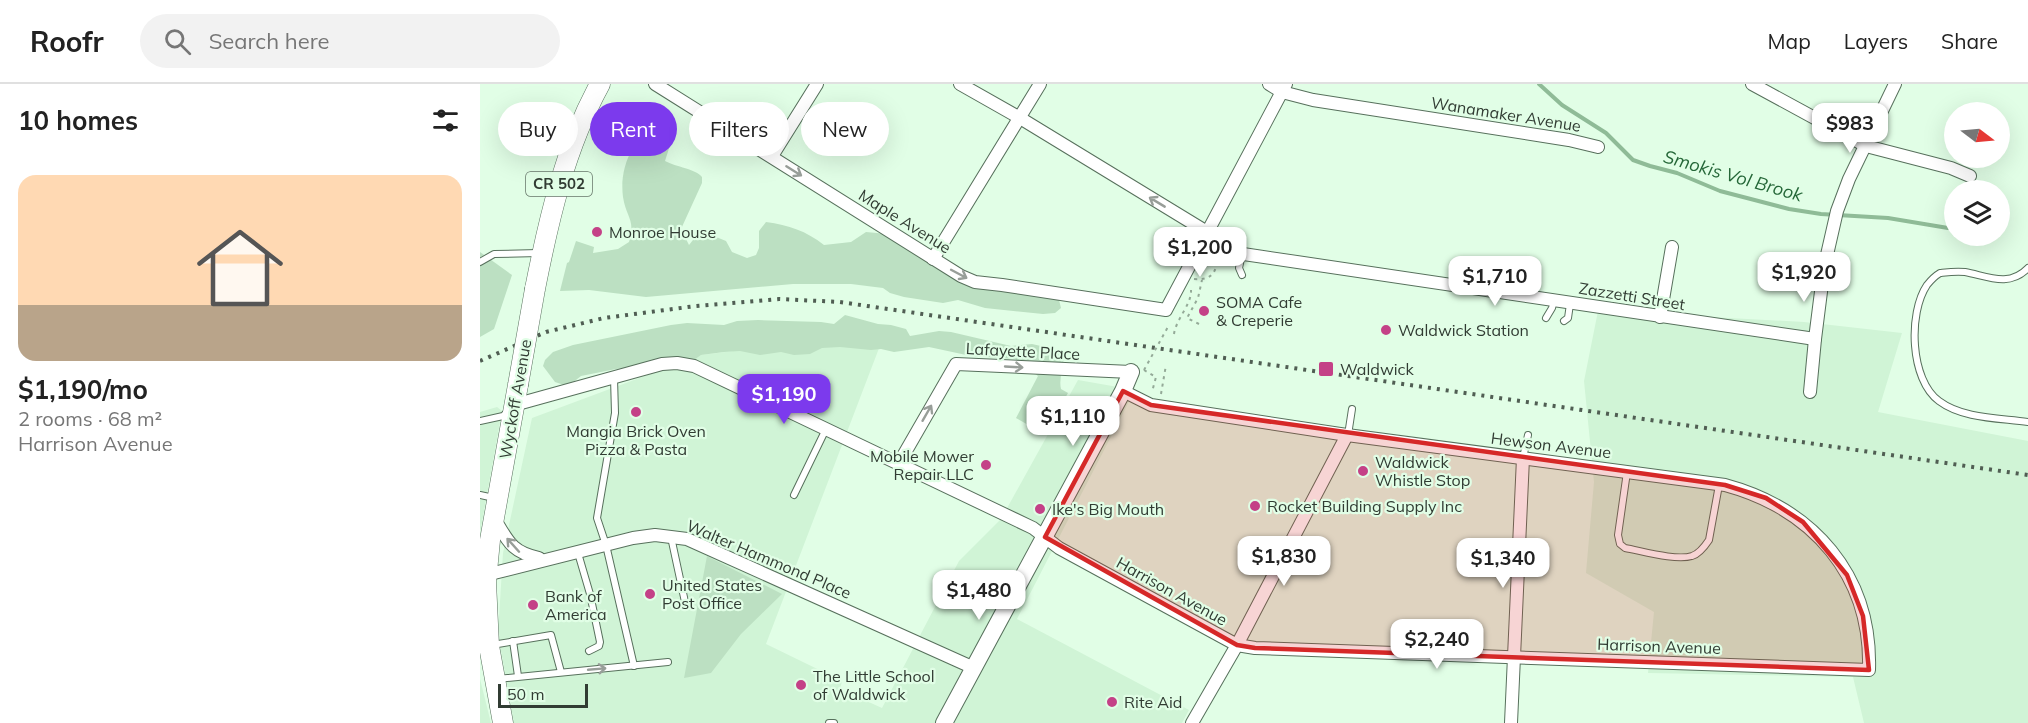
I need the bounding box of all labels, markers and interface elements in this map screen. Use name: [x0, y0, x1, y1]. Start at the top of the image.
search box: [140, 14, 560, 68]
text: Roofr: [30, 24, 104, 59]
icon: search: [161, 25, 194, 58]
text: Search here: [209, 27, 330, 55]
text: Map: [1768, 28, 1811, 54]
text: Layers: [1844, 28, 1908, 54]
text: Share: [1941, 28, 1998, 54]
street label: Wanamaker Avenue: [1430, 92, 1582, 136]
chip: Buy: [498, 102, 578, 156]
chip: Rent: [590, 102, 677, 156]
chip: Filters: [689, 102, 789, 156]
chip: New: [801, 102, 889, 156]
north arrow: [1944, 102, 2010, 168]
map controls: [1944, 102, 2010, 246]
pin: $983: [1814, 103, 1886, 154]
text: 10 homes: [18, 104, 138, 137]
icon: filters: [429, 104, 462, 137]
text: $983: [1826, 110, 1874, 135]
water label: Smokis Vol Brook: [1661, 145, 1806, 207]
one-way arrow: [785, 165, 802, 177]
road number: CR 502: [526, 172, 592, 196]
button: layers: [1944, 180, 2010, 246]
street label: Maple Avenue: [855, 185, 955, 257]
one-way arrow: [1149, 195, 1166, 207]
icon: home: [186, 214, 294, 322]
place label: Monroe House: [609, 222, 716, 242]
marker: Monroe House: [590, 225, 604, 239]
pin: $1,200: [1151, 227, 1249, 278]
text: $1,200: [1168, 234, 1232, 259]
pin: $1,920: [1755, 252, 1853, 303]
pin: $1,710: [1446, 256, 1544, 307]
text: $1,920: [1772, 259, 1836, 284]
text: $1,710: [1463, 263, 1527, 288]
one-way arrow: [950, 269, 968, 280]
street label: Zazzetti Street: [1577, 278, 1687, 314]
place label: SOMA Cafe & Creperie: [1216, 292, 1302, 330]
marker: SOMA Cafe & Creperie: [1197, 304, 1211, 318]
place label: Waldwick Station: [1398, 320, 1529, 340]
marker: Waldwick Station: [1379, 323, 1393, 337]
street label: Wyckoff Avenue: [495, 338, 535, 460]
street label: Lafayette Place: [965, 338, 1081, 364]
place label: Waldwick: [1340, 359, 1415, 379]
marker: Waldwick: [1317, 360, 1335, 378]
one-way arrow: [1004, 361, 1024, 372]
text: $1,190/mo: [18, 373, 148, 406]
pin: $1,190: [735, 374, 833, 425]
text: $1,190: [752, 381, 816, 406]
pin: $1,110: [1024, 396, 1122, 447]
text: $1,110: [1041, 403, 1105, 428]
marker: Mangia Brick Oven Pizza & Pasta: [629, 405, 643, 419]
one-way arrow: [922, 405, 934, 422]
text: 2 rooms · 68 m²: [18, 406, 162, 431]
place label: Mangia Brick Oven Pizza & Pasta: [566, 421, 706, 459]
street label: Hewson Avenue: [1490, 428, 1612, 462]
text: Harrison Avenue: [18, 431, 173, 456]
place label: Mobile Mower Repair LLC: [870, 446, 974, 484]
place label: Waldwick Whistle Stop: [1375, 452, 1470, 490]
marker: Mobile Mower Repair LLC: [979, 458, 993, 472]
marker: Waldwick Whistle Stop: [1356, 464, 1370, 478]
place label: Rocket Building Supply Inc: [1267, 496, 1462, 516]
place label: Ike's Big Mouth: [1052, 499, 1164, 519]
marker: Rocket Building Supply Inc: [1248, 499, 1262, 513]
marker: Ike's Big Mouth: [1033, 502, 1047, 516]
street label: Walter Hammond Place: [684, 515, 854, 603]
pin: $1,830: [1235, 536, 1333, 587]
one-way arrow: [506, 538, 520, 553]
pin: $1,340: [1454, 538, 1552, 589]
text: $1,830: [1252, 543, 1316, 568]
text: $1,340: [1471, 545, 1535, 570]
street label: Harrison Avenue: [1113, 552, 1231, 630]
pin: $1,480: [930, 570, 1028, 621]
place label: United States Post Office: [662, 575, 762, 613]
text: $1,480: [947, 577, 1011, 602]
place label: Bank of America: [545, 586, 607, 624]
marker: United States Post Office: [643, 587, 657, 601]
marker: Bank of America: [526, 598, 540, 612]
pin: $2,240: [1388, 619, 1486, 670]
text: $2,240: [1405, 626, 1469, 651]
street label: Harrison Avenue: [1597, 634, 1721, 658]
one-way arrow: [586, 663, 606, 674]
place label: The Little School of Waldwick: [813, 666, 934, 704]
marker: The Little School of Waldwick: [794, 678, 808, 692]
scale bar: [498, 681, 588, 708]
text: 50 m: [507, 684, 544, 704]
place label: Rite Aid: [1124, 692, 1182, 712]
marker: Rite Aid: [1105, 695, 1119, 709]

